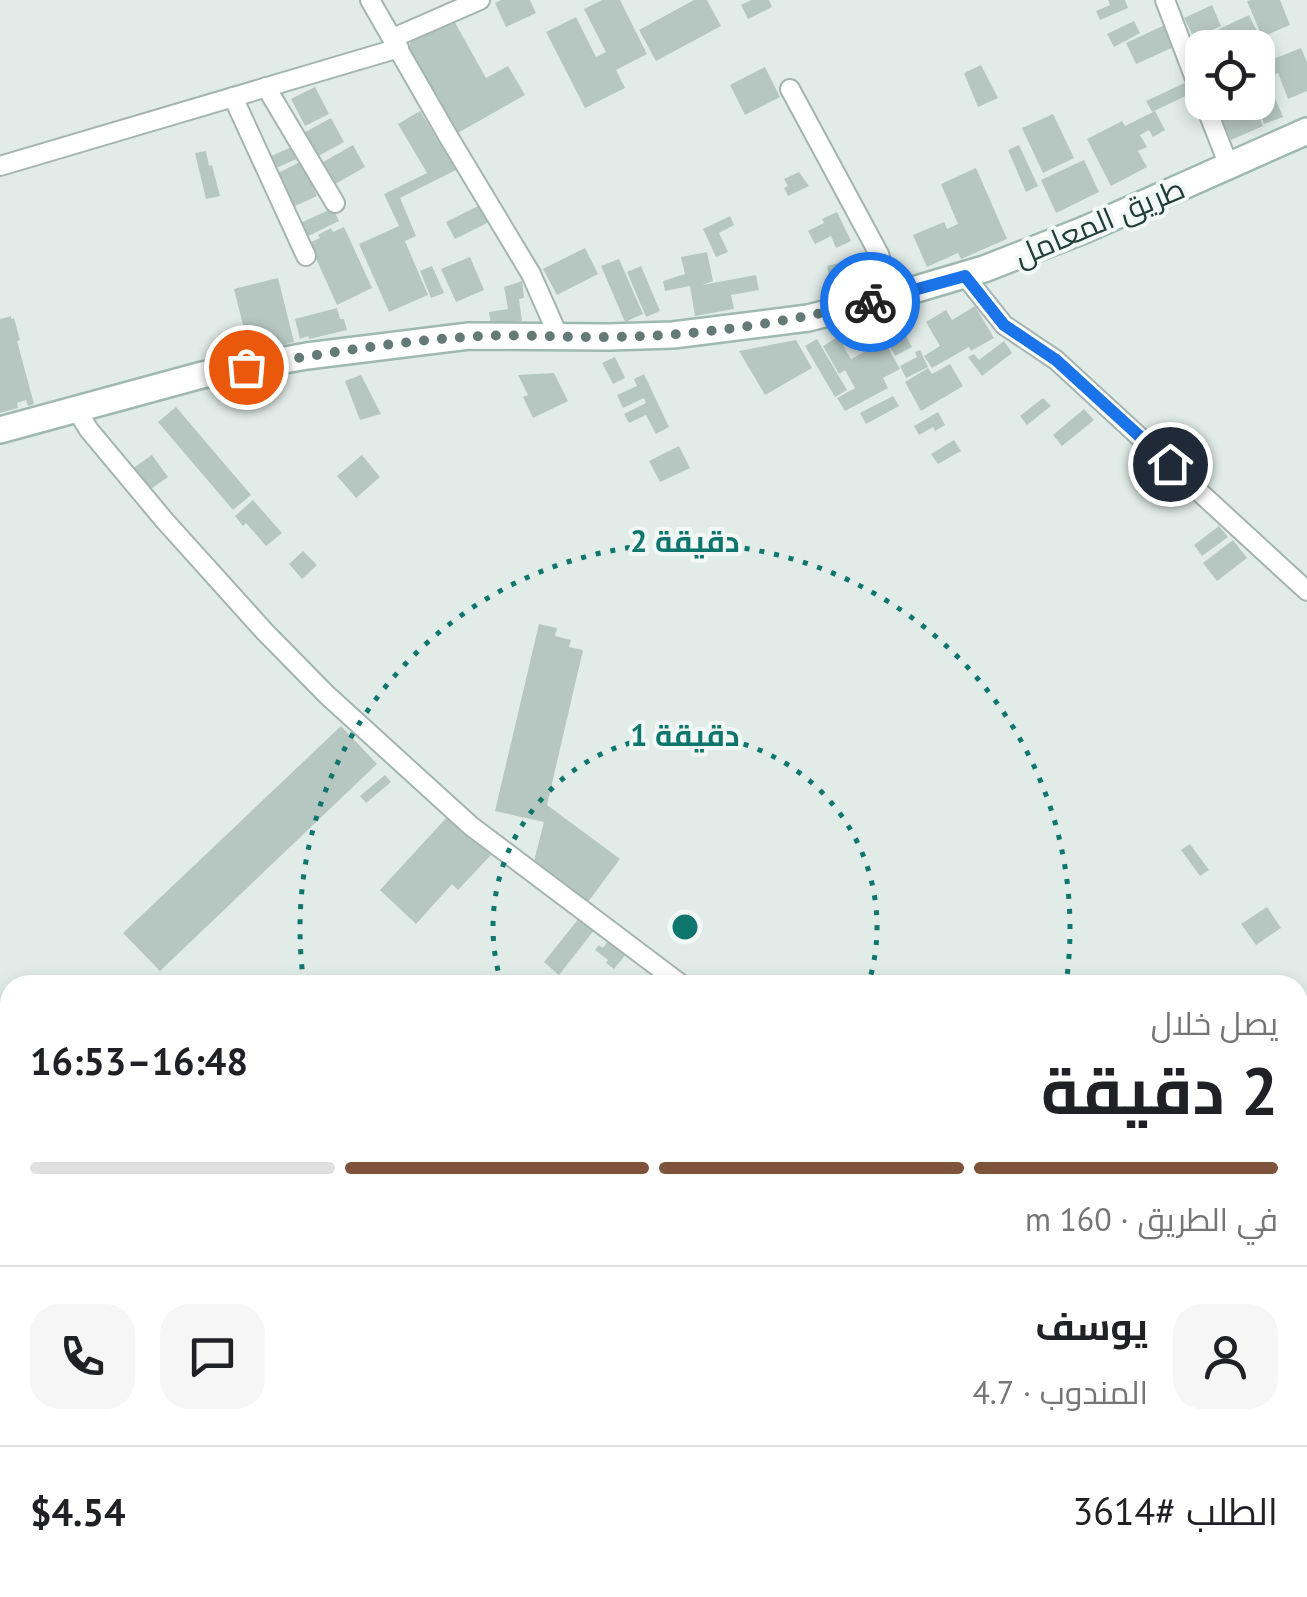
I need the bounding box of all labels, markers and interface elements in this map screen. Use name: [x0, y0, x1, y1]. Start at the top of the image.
map controls: [1185, 30, 1275, 120]
button: locate: [1185, 30, 1275, 120]
street label: طريق المعامل: [1008, 168, 1190, 274]
courier: [820, 252, 920, 352]
icon: bike: [843, 275, 898, 330]
pin: [204, 325, 289, 410]
icon: bag: [219, 340, 274, 395]
pin: [1128, 422, 1213, 507]
icon: home: [1143, 437, 1198, 492]
text: 2 دقيقة: [630, 521, 740, 560]
text: 1 دقيقة: [630, 715, 740, 754]
centre of rings: [667, 909, 703, 945]
text: يصل خلال: [1151, 1002, 1278, 1044]
text: 16:48–16:53: [30, 1036, 248, 1085]
text: 2 دقيقة: [1041, 1048, 1278, 1132]
text: في الطريق · 160 m: [1025, 1198, 1278, 1240]
text: يوسف: [1035, 1301, 1148, 1350]
button: phone: [30, 1304, 135, 1409]
button: chat: [160, 1304, 265, 1409]
button: person: [1173, 1304, 1278, 1409]
text: المندوب · 4.7: [972, 1371, 1148, 1413]
text: الطلب #3614: [1072, 1486, 1278, 1535]
text: $4.54: [30, 1487, 126, 1536]

